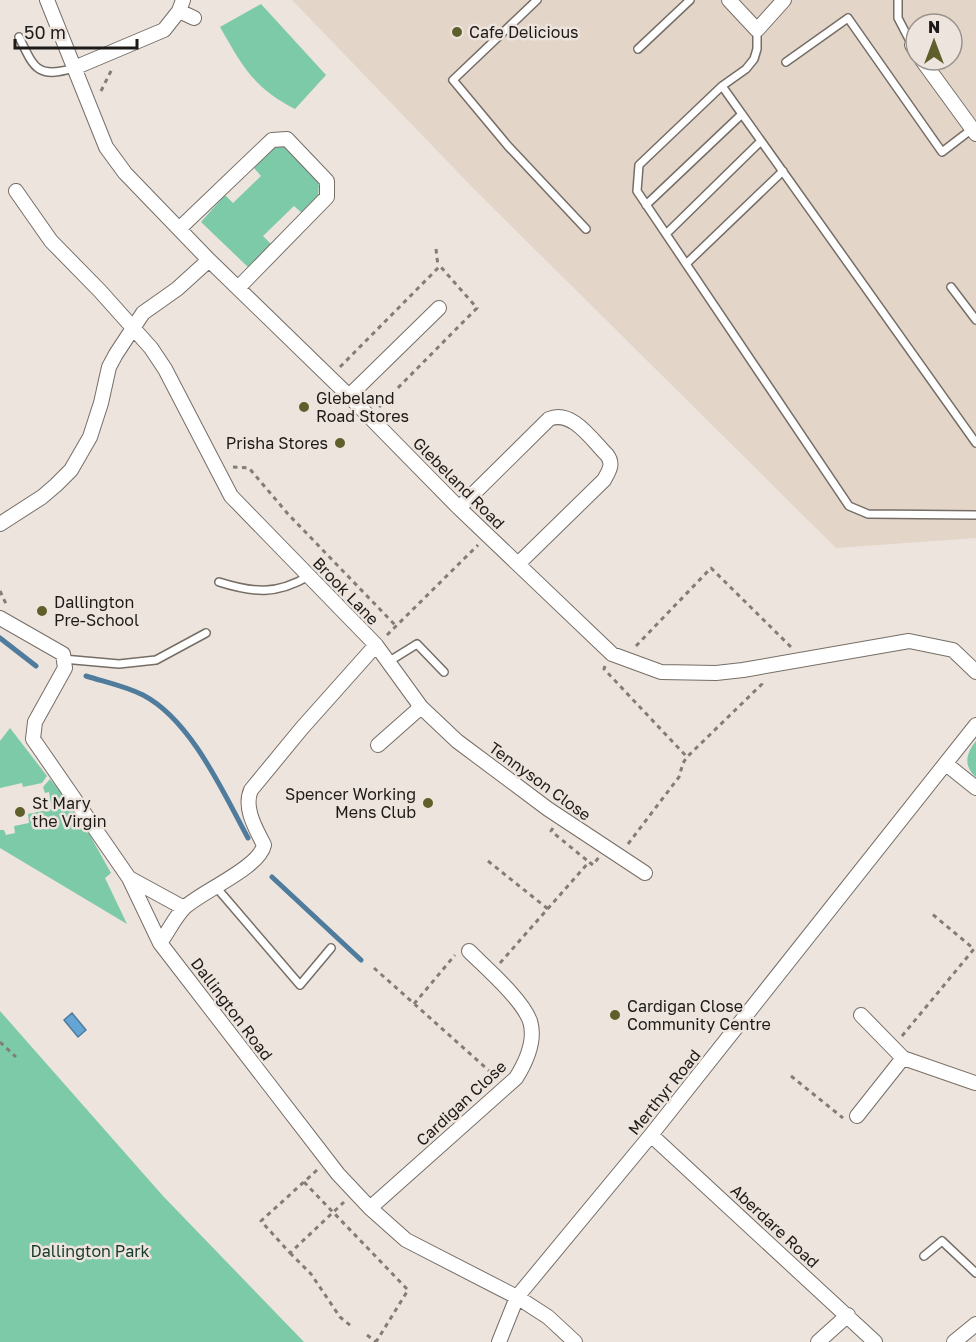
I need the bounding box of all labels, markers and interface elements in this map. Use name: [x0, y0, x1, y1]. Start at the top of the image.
scale bar: [15, 12, 136, 50]
north arrow: [904, 12, 964, 72]
text: N: [928, 17, 940, 37]
text: 50 m: [24, 21, 66, 43]
place label: Cafe Delicious: [469, 22, 579, 42]
marker: Cafe Delicious: [450, 25, 464, 39]
place label: Glebeland Road Stores: [316, 388, 409, 426]
marker: Glebeland Road Stores: [297, 400, 311, 414]
place label: Prisha Stores: [226, 433, 328, 453]
street label: Glebeland Road: [409, 433, 509, 533]
marker: Prisha Stores: [333, 436, 347, 450]
street label: Brook Lane: [309, 553, 383, 629]
place label: Dallington Pre-School: [54, 592, 139, 630]
marker: Dallington Pre-School: [35, 604, 49, 618]
street label: Tennyson Close: [485, 737, 595, 825]
place label: Spencer Working Mens Club: [285, 784, 416, 822]
place label: St Mary the Virgin: [32, 793, 107, 831]
marker: Spencer Working Mens Club: [421, 796, 435, 810]
marker: St Mary the Virgin: [13, 805, 27, 819]
street label: Dallington Road: [187, 954, 277, 1064]
place label: Cardigan Close Community Centre: [627, 996, 771, 1034]
marker: Cardigan Close Community Centre: [608, 1008, 622, 1022]
street label: Merthyr Road: [624, 1045, 704, 1139]
street label: Cardigan Close: [412, 1056, 510, 1150]
street label: Aberdare Road: [727, 1180, 823, 1272]
park label: Dallington Park: [31, 1241, 149, 1261]

